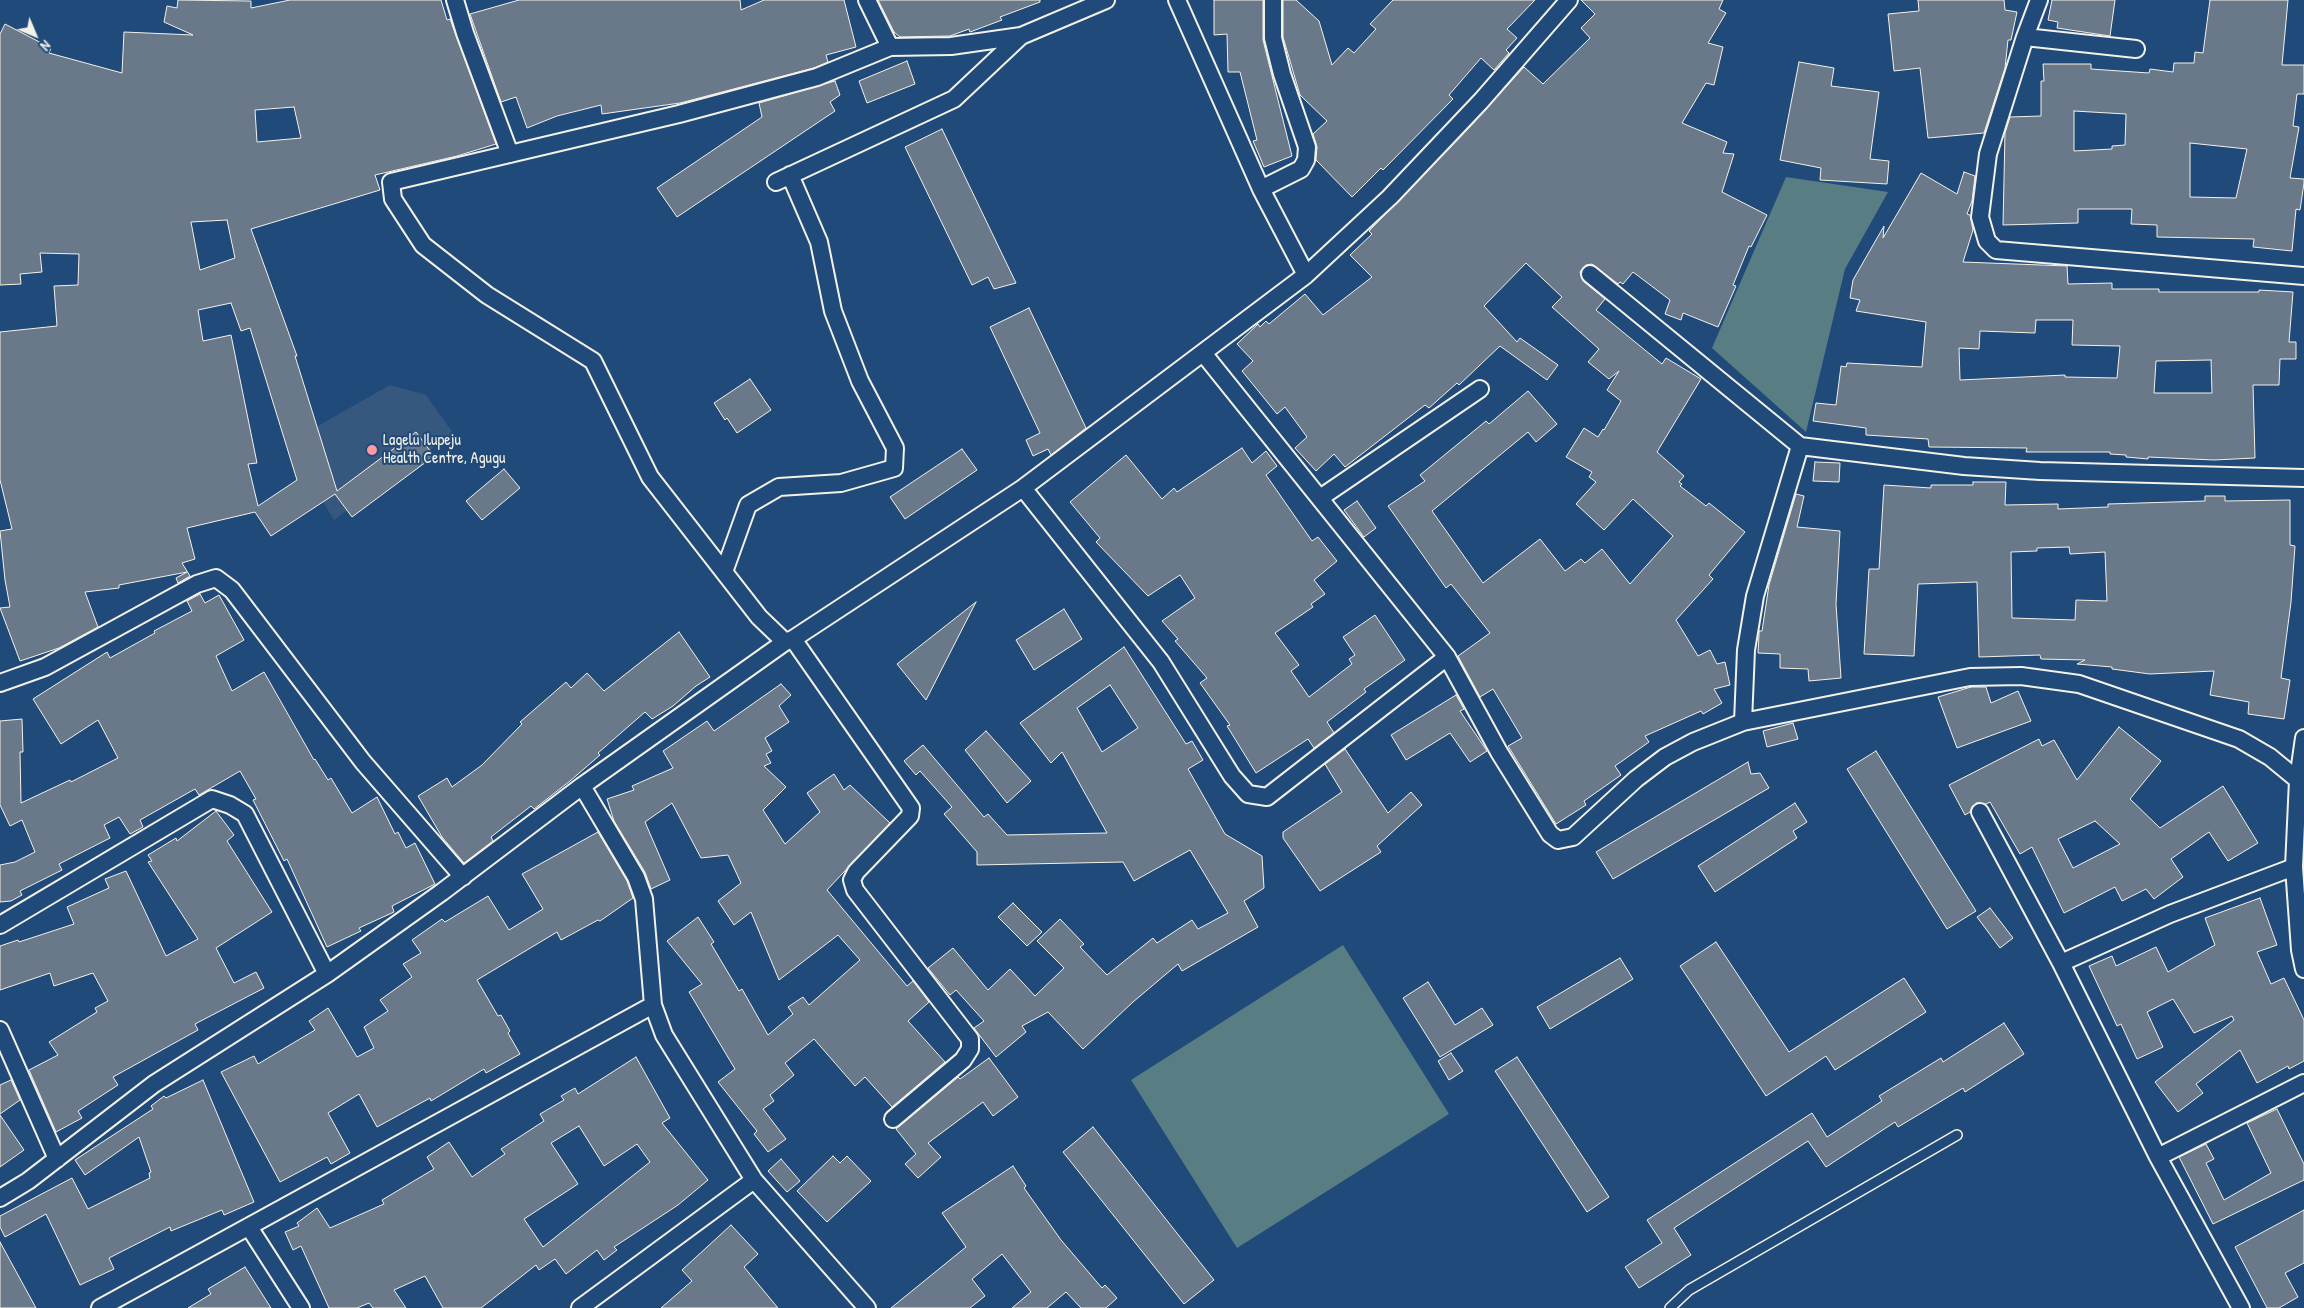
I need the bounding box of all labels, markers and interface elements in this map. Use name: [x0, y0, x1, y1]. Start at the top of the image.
north arrow: [10, 10, 60, 60]
text: N: [37, 37, 55, 55]
place label: Lagelu Ilupeju Health Centre, Agugu: [383, 431, 505, 469]
marker: Lagelu Ilupeju Health Centre, Agugu: [365, 443, 379, 457]

